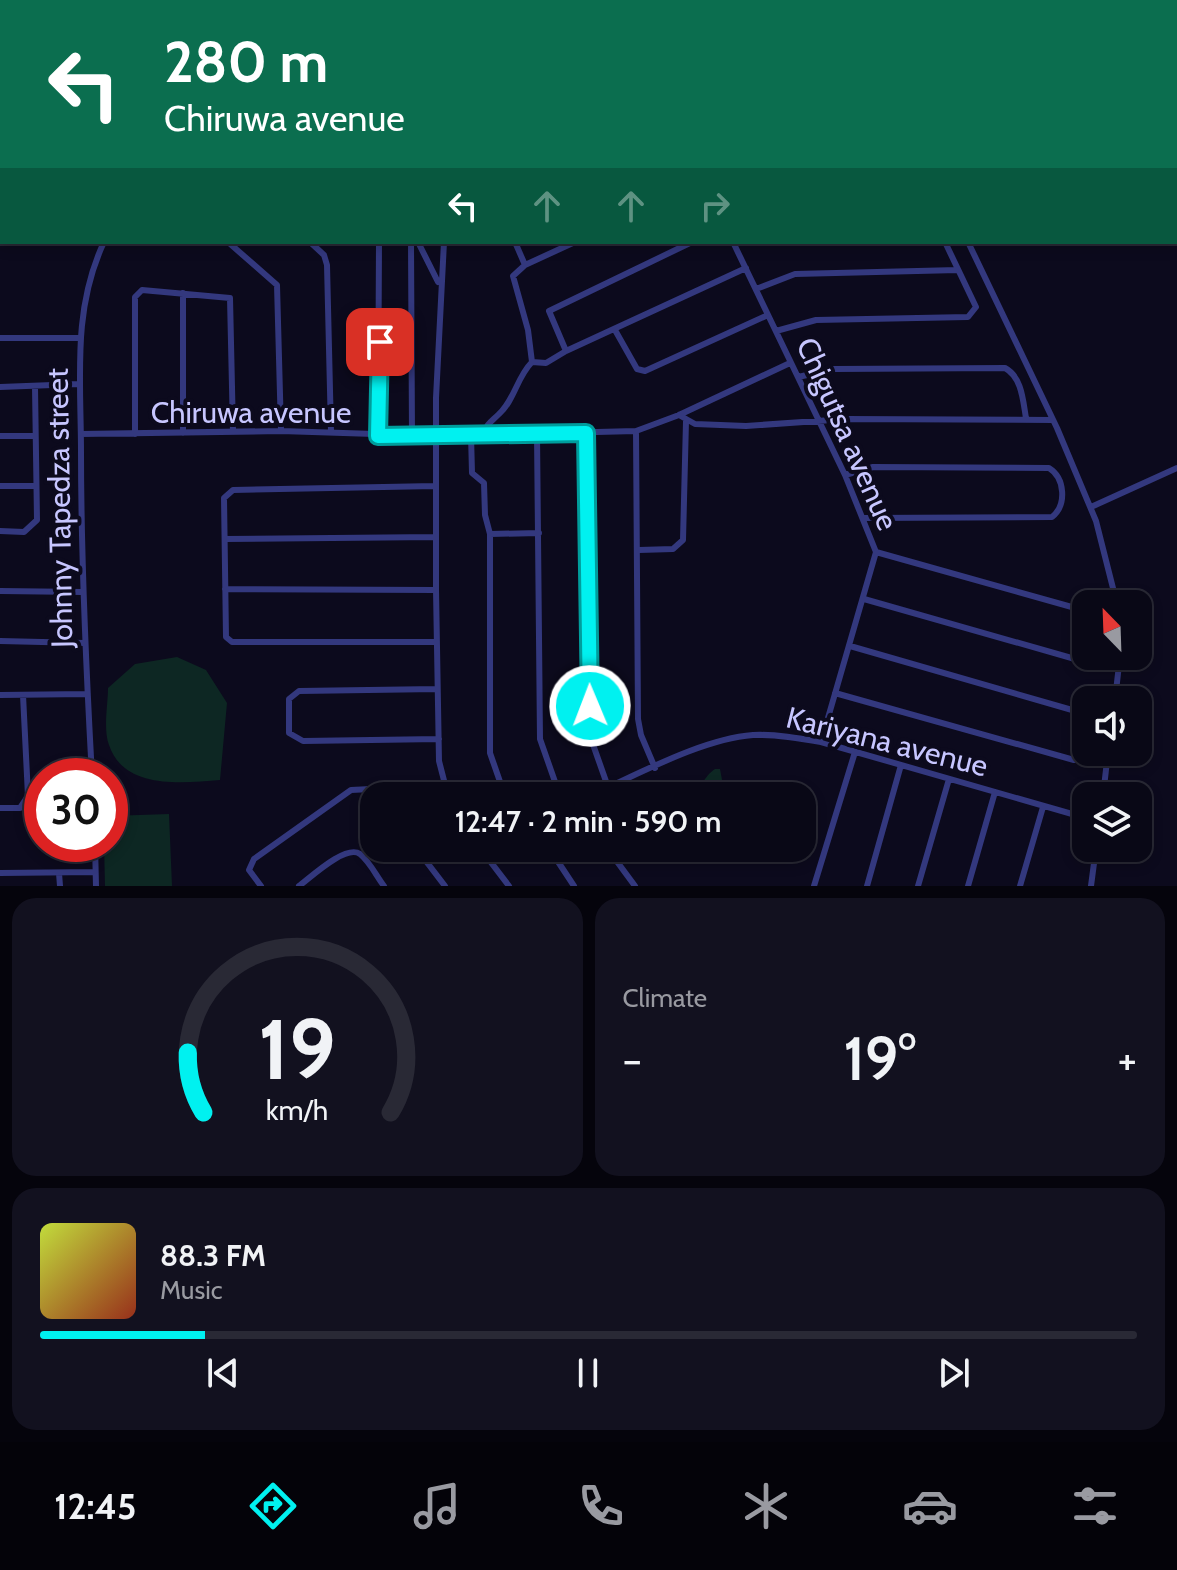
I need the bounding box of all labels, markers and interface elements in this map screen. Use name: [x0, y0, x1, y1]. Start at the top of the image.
text: 280 m: [164, 28, 328, 96]
icon: left: [32, 32, 136, 136]
text: Chiruwa avenue: [164, 96, 405, 140]
icon: left: [441, 184, 485, 228]
icon: ahead: [525, 184, 569, 228]
icon: ahead: [609, 184, 653, 228]
icon: right: [693, 184, 737, 228]
pin: [346, 308, 414, 376]
icon: arrive: [358, 320, 402, 364]
street label: Chigutsa avenue: [788, 332, 906, 536]
street label: Johnny Tapedza street: [39, 368, 80, 649]
street label: Chiruwa avenue: [151, 394, 351, 431]
north arrow: [1072, 590, 1152, 670]
map controls: [1072, 590, 1152, 862]
position arrow: [548, 664, 632, 748]
button: sound: [1072, 686, 1152, 766]
street label: Kariyana avenue: [783, 699, 992, 784]
speed limit sign: 30: [24, 758, 128, 862]
button: layers: [1072, 782, 1152, 862]
text: 12:47 · 2 min · 590 m: [455, 803, 721, 840]
text: Climate: [623, 982, 707, 1014]
text: 19: [259, 999, 336, 1100]
text: 19°: [844, 1022, 916, 1095]
text: −: [623, 1033, 642, 1086]
text: +: [1118, 1033, 1137, 1086]
text: km/h: [266, 1092, 329, 1127]
text: 88.3 FM: [160, 1237, 266, 1274]
text: Music: [160, 1274, 223, 1306]
icon: previous: [201, 1351, 245, 1395]
icon: pause: [566, 1351, 610, 1395]
icon: next: [932, 1351, 976, 1395]
icon: directions: [245, 1478, 301, 1534]
icon: music: [409, 1478, 465, 1534]
icon: phone: [573, 1478, 629, 1534]
icon: climate: [738, 1478, 794, 1534]
icon: car: [902, 1478, 958, 1534]
icon: filters: [1067, 1478, 1123, 1534]
text: 12:45: [54, 1484, 136, 1528]

